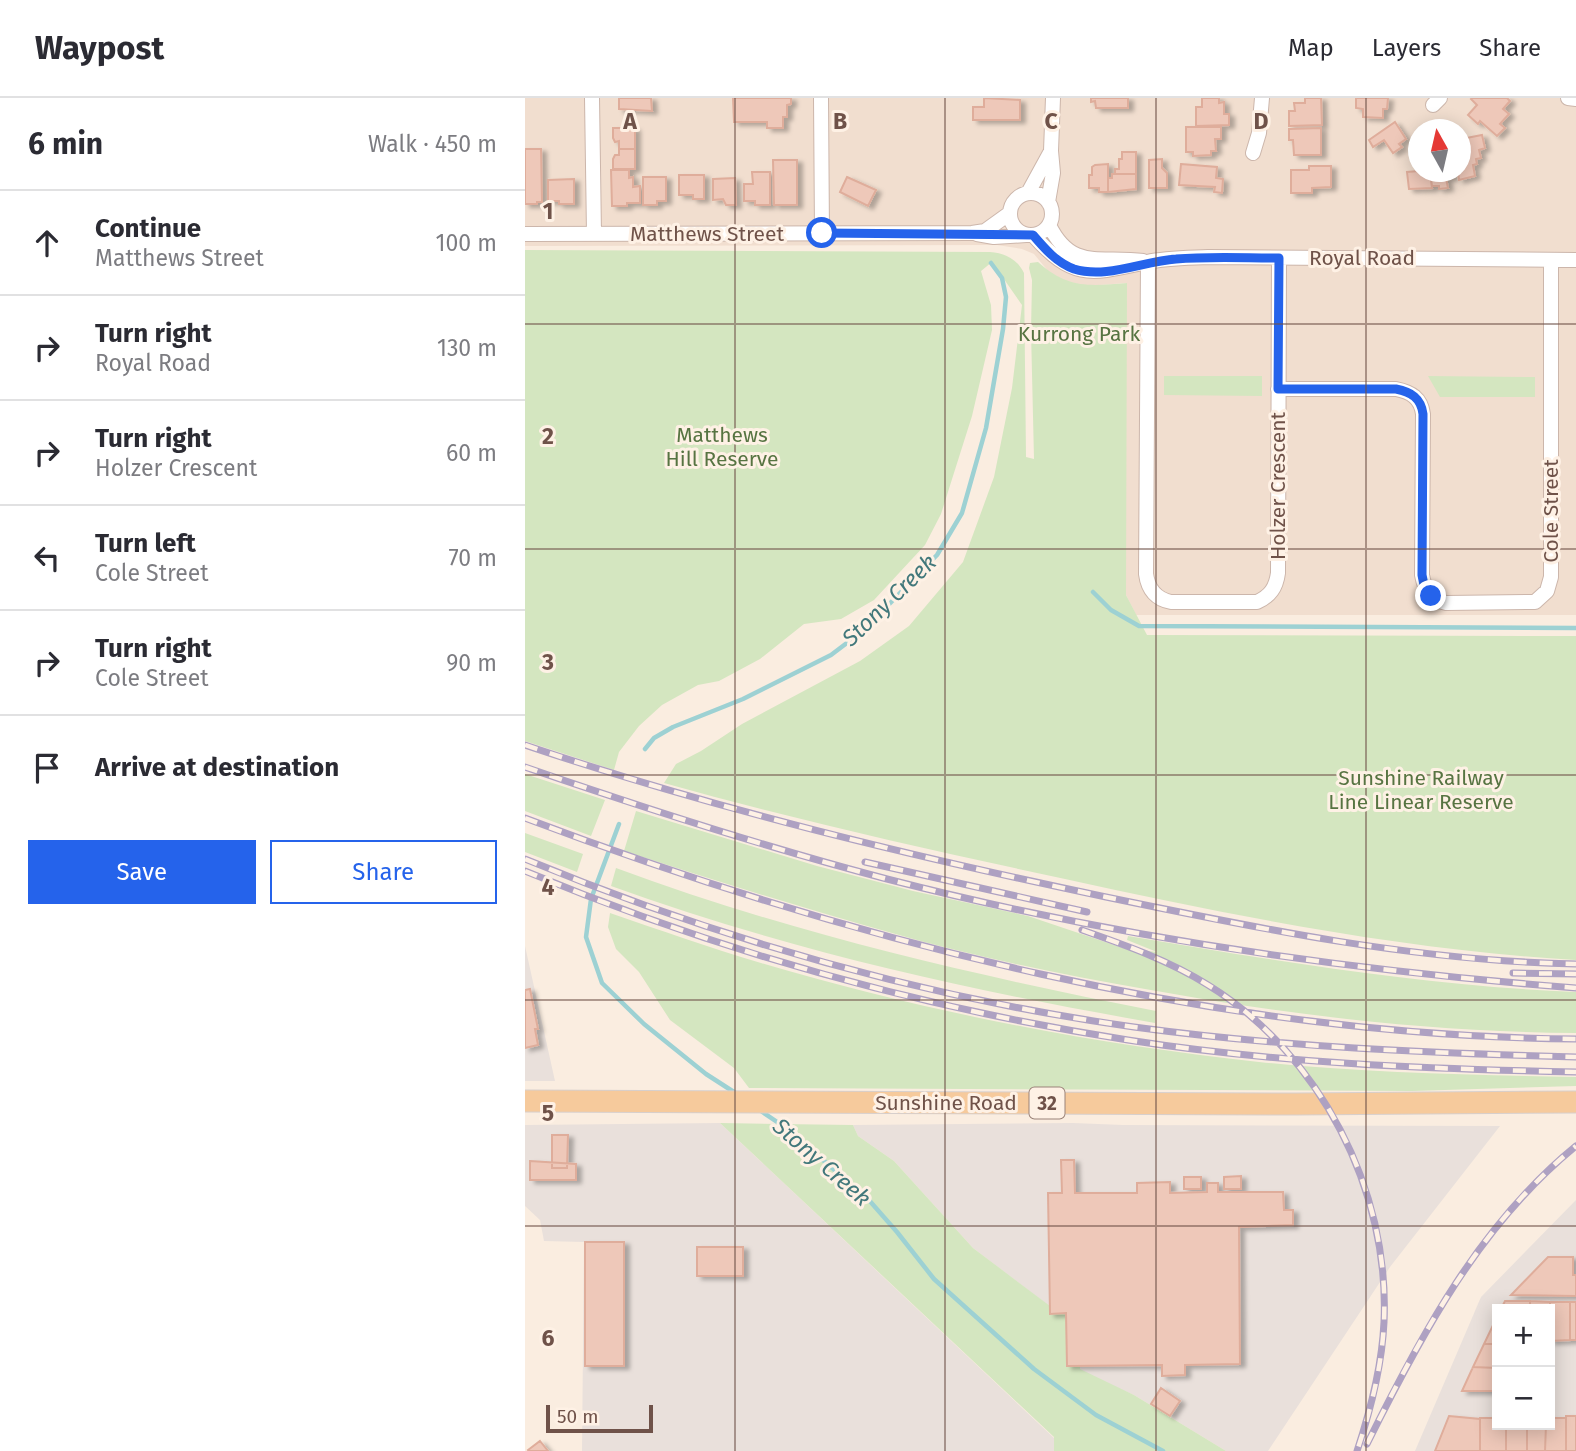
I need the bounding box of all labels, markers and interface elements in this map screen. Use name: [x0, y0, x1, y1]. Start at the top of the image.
text: Waypost: [35, 28, 164, 68]
text: Map: [1288, 34, 1334, 62]
text: Layers: [1372, 34, 1441, 62]
text: Share: [1479, 34, 1541, 62]
text: A: [622, 107, 637, 135]
text: B: [833, 107, 847, 135]
text: C: [1044, 107, 1058, 135]
text: D: [1254, 107, 1269, 135]
north arrow: [1408, 119, 1471, 182]
text: 6 min: [28, 126, 103, 162]
text: Walk · 450 m: [368, 130, 497, 158]
text: 1: [543, 197, 553, 225]
text: Continue: [95, 213, 201, 244]
route start: [806, 217, 837, 248]
street label: Matthews Street: [630, 221, 784, 247]
icon: ahead: [28, 224, 66, 262]
text: 100 m: [436, 229, 497, 257]
text: Matthews Street: [95, 244, 264, 272]
street label: Royal Road: [1309, 245, 1415, 271]
text: Turn right: [95, 318, 212, 349]
park label: Kurrong Park: [1018, 321, 1140, 347]
icon: right: [28, 329, 66, 367]
text: 130 m: [437, 334, 497, 362]
text: Royal Road: [95, 349, 211, 377]
street label: Holzer Crescent: [1265, 411, 1291, 560]
text: 2: [542, 422, 554, 450]
park label: Matthews Hill Reserve: [666, 422, 778, 472]
text: Turn right: [95, 423, 212, 454]
icon: right: [28, 434, 66, 472]
text: 60 m: [446, 439, 497, 467]
text: Holzer Crescent: [95, 454, 257, 482]
street label: Cole Street: [1538, 459, 1564, 563]
text: Turn left: [95, 528, 196, 559]
icon: left: [28, 539, 66, 577]
text: 70 m: [448, 544, 497, 572]
water label: Stony Creek: [835, 548, 942, 653]
text: Cole Street: [95, 559, 209, 587]
route end: [1415, 580, 1446, 611]
text: Turn right: [95, 633, 212, 664]
icon: right: [28, 644, 66, 682]
text: 3: [541, 648, 554, 676]
text: 90 m: [446, 649, 497, 677]
text: Cole Street: [95, 664, 209, 692]
icon: arrive: [28, 749, 66, 787]
text: Arrive at destination: [95, 752, 339, 783]
park label: Sunshine Railway Line Linear Reserve: [1328, 765, 1514, 815]
button: Save: [28, 840, 256, 904]
button: Share: [270, 840, 497, 904]
text: 4: [542, 873, 555, 901]
road number: 32: [1029, 1088, 1065, 1119]
street label: Sunshine Road: [875, 1090, 1017, 1116]
text: 5: [542, 1099, 554, 1127]
water label: Stony Creek: [767, 1111, 877, 1212]
map controls: [1492, 1304, 1555, 1430]
button: +: [1492, 1304, 1555, 1367]
text: 6: [542, 1324, 555, 1352]
button: −: [1492, 1367, 1555, 1430]
scale bar: [546, 1402, 653, 1434]
text: 50 m: [557, 1405, 598, 1428]

